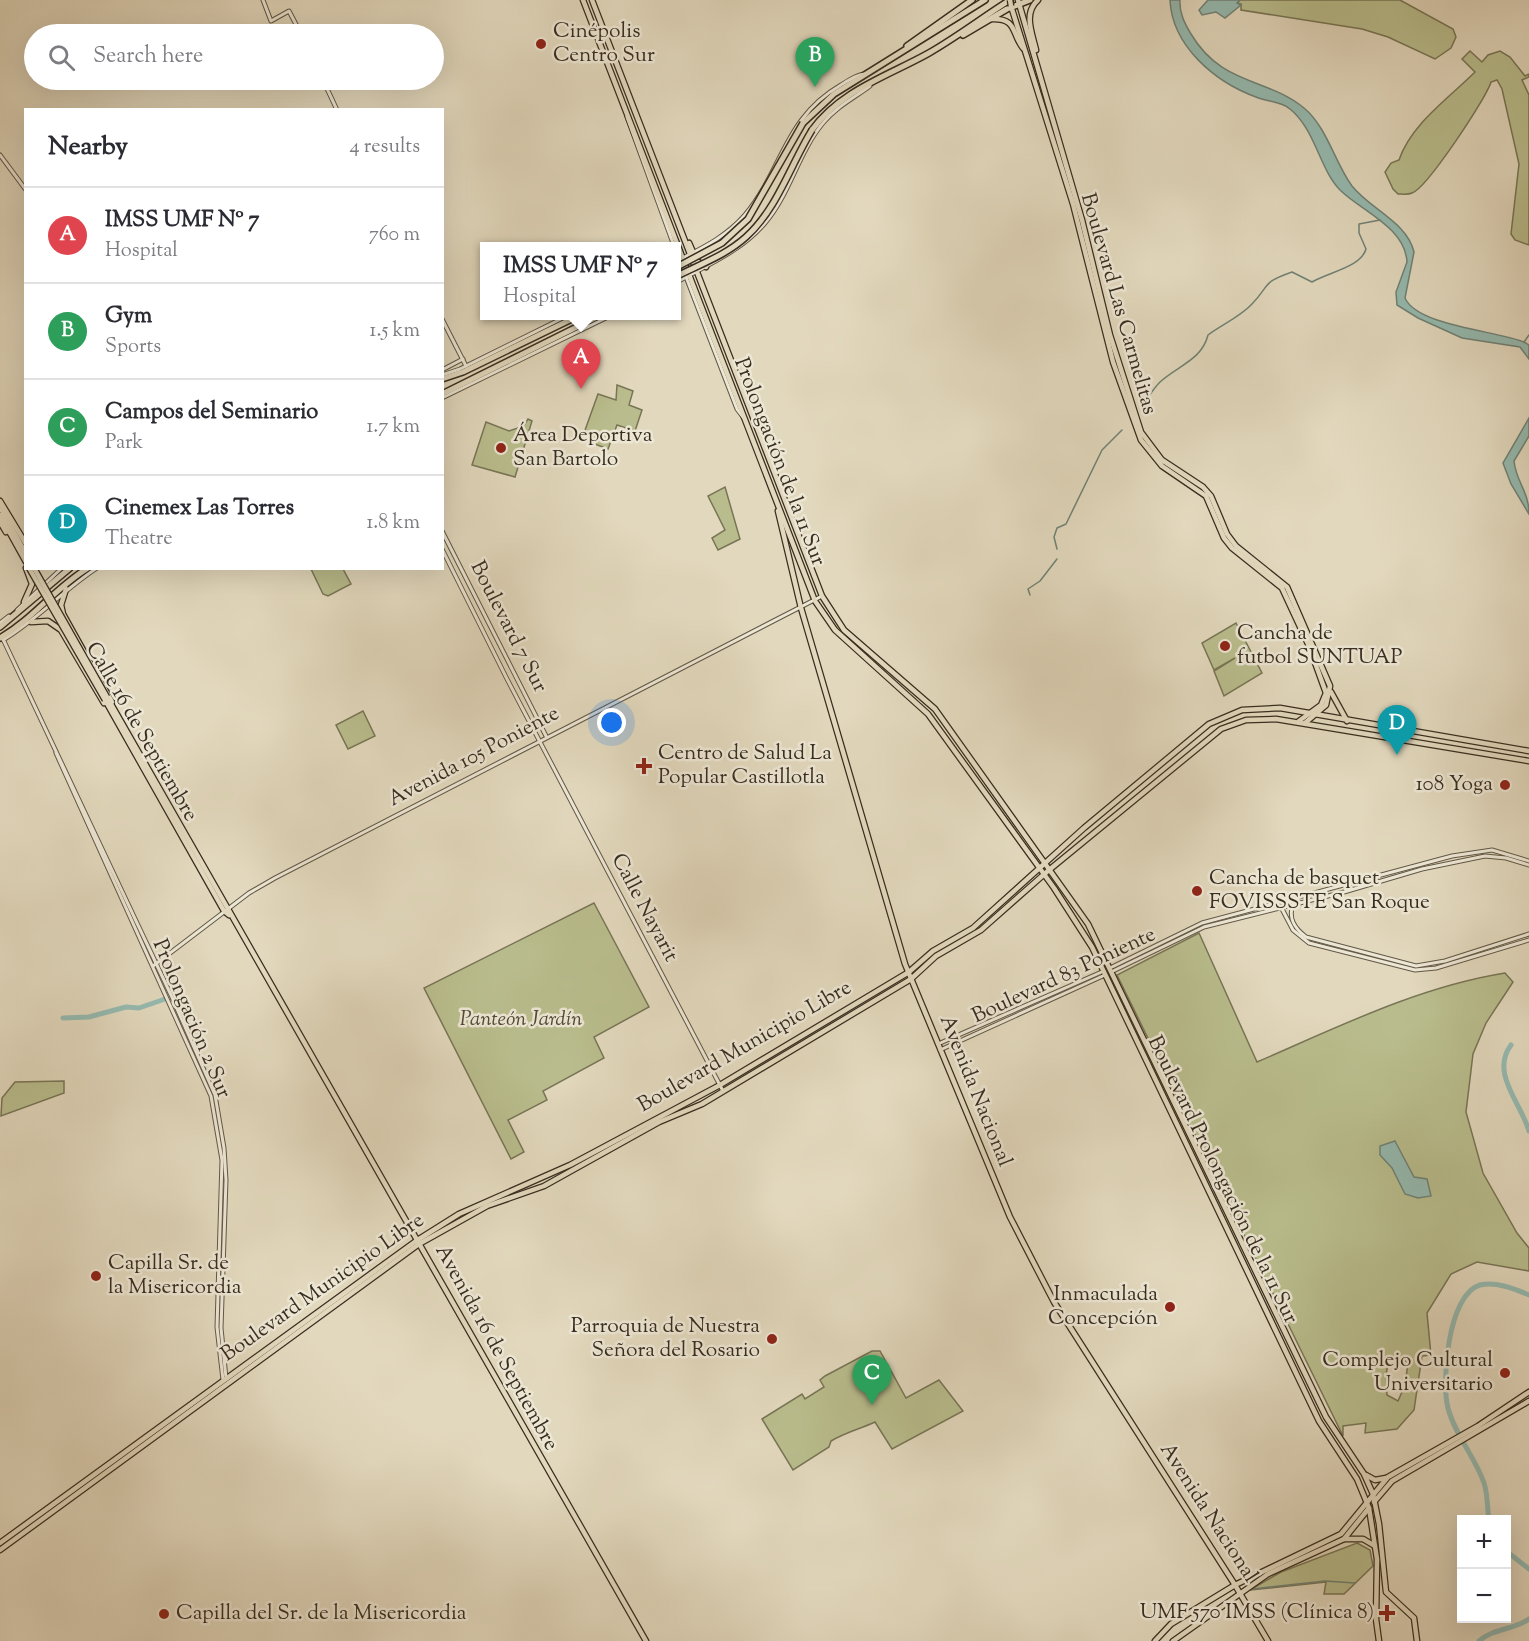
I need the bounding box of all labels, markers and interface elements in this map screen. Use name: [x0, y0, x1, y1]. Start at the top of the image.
place label: Cinépolis Centro Sur: [553, 17, 655, 71]
search box: [24, 24, 444, 90]
marker: Cinépolis Centro Sur: [534, 37, 548, 51]
pin: B: [796, 38, 834, 87]
icon: search: [45, 41, 78, 74]
text: Search here: [93, 41, 203, 73]
text: Nearby: [48, 129, 128, 166]
text: 4 results: [349, 133, 420, 162]
street label: Boulevard Las Carmelitas: [1072, 190, 1164, 418]
text: IMSS UMF Nº 7: [105, 205, 259, 237]
text: A: [59, 221, 76, 250]
text: 760 m: [369, 221, 420, 250]
text: Hospital: [105, 237, 178, 266]
popup: [480, 242, 681, 320]
text: IMSS UMF Nº 7: [503, 251, 658, 283]
text: Hospital: [503, 283, 576, 312]
text: Gym: [105, 301, 152, 333]
text: B: [61, 317, 74, 346]
text: 1.5 km: [370, 317, 420, 346]
text: Sports: [105, 333, 161, 362]
pin: A: [562, 340, 600, 389]
street label: Prolongación de la 11 Sur: [725, 354, 833, 570]
text: Campos del Seminario: [105, 397, 318, 429]
text: C: [59, 413, 76, 442]
text: 1.7 km: [366, 413, 420, 442]
place label: Área Deportiva San Bartolo: [513, 421, 653, 475]
text: Park: [105, 429, 143, 458]
marker: Área Deportiva San Bartolo: [494, 441, 508, 455]
text: Cinemex Las Torres: [105, 493, 294, 525]
text: D: [60, 509, 75, 538]
text: 1.8 km: [366, 509, 420, 538]
text: Theatre: [105, 525, 173, 554]
street label: Boulevard 7 Sur: [462, 556, 554, 698]
place label: Cancha de futbol SUNTUAP: [1237, 619, 1403, 673]
street label: Calle 16 de Septiembre: [77, 637, 205, 827]
marker: Cancha de futbol SUNTUAP: [1218, 639, 1232, 653]
street label: Avenida 105 Poniente: [383, 699, 565, 815]
pin: D: [1378, 706, 1416, 755]
your location: [597, 708, 626, 737]
place label: Centro de Salud La Popular Castillotla: [658, 739, 832, 793]
marker: Centro de Salud La Popular Castillotla: [635, 757, 653, 775]
place label: 108 Yoga: [1416, 770, 1493, 800]
marker: 108 Yoga: [1498, 778, 1512, 792]
street label: Calle Nayarit: [603, 848, 685, 968]
place label: Cancha de basquet FOVISSSTE San Roque: [1209, 864, 1430, 918]
marker: Cancha de basquet FOVISSSTE San Roque: [1190, 884, 1204, 898]
street label: Boulevard 83 Poniente: [967, 920, 1161, 1032]
street label: Prolongación 2 Sur: [144, 935, 238, 1103]
street label: Boulevard Municipio Libre: [633, 973, 857, 1121]
park label: Panteón Jardín: [460, 1005, 582, 1035]
street label: Avenida Nacional: [931, 1011, 1019, 1171]
street label: Boulevard Prolongación de la 11 Sur: [1139, 1031, 1305, 1329]
street label: Boulevard Municipio Libre: [215, 1206, 431, 1370]
street label: Avenida 16 de Septiembre: [427, 1240, 565, 1456]
place label: Capilla Sr. de la Misericordia: [108, 1249, 242, 1303]
marker: Capilla Sr. de la Misericordia: [89, 1269, 103, 1283]
place label: Inmaculada Concepción: [1048, 1280, 1158, 1334]
marker: Inmaculada Concepción: [1163, 1300, 1177, 1314]
place label: Parroquia de Nuestra Señora del Rosario: [571, 1312, 760, 1366]
marker: Parroquia de Nuestra Señora del Rosario: [765, 1332, 779, 1346]
place label: Complejo Cultural Universitario: [1322, 1346, 1493, 1400]
pin: C: [852, 1356, 892, 1405]
marker: Complejo Cultural Universitario: [1498, 1366, 1512, 1380]
street label: Avenida Nacional: [1152, 1437, 1265, 1589]
map controls: [1457, 1515, 1511, 1623]
button: +: [1457, 1515, 1511, 1569]
button: −: [1457, 1569, 1511, 1623]
place label: UMF 570 IMSS (Clínica 8): [1140, 1598, 1374, 1628]
place label: Capilla del Sr. de la Misericordia: [176, 1599, 467, 1629]
marker: UMF 570 IMSS (Clínica 8): [1378, 1604, 1396, 1622]
marker: Capilla del Sr. de la Misericordia: [157, 1607, 171, 1621]

